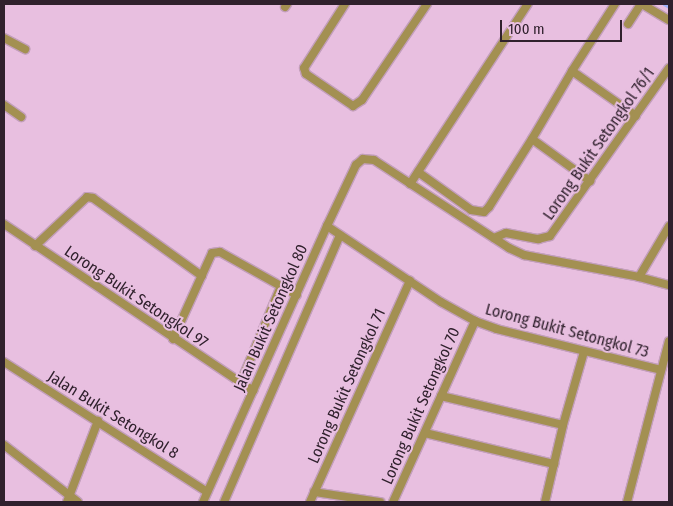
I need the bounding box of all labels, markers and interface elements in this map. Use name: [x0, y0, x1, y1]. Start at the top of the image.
scale bar: [503, 10, 626, 42]
text: 100 m: [508, 20, 545, 38]
street label: Lorong Bukit Setongkol 76/1: [539, 64, 659, 224]
street label: Jalan Bukit Setongkol 80: [230, 241, 312, 395]
street label: Lorong Bukit Setongkol 97: [61, 242, 211, 352]
street label: Lorong Bukit Setongkol 73: [483, 300, 651, 362]
street label: Lorong Bukit Setongkol 71: [304, 306, 390, 466]
street label: Lorong Bukit Setongkol 70: [378, 325, 464, 487]
street label: Jalan Bukit Setongkol 8: [44, 367, 182, 463]

